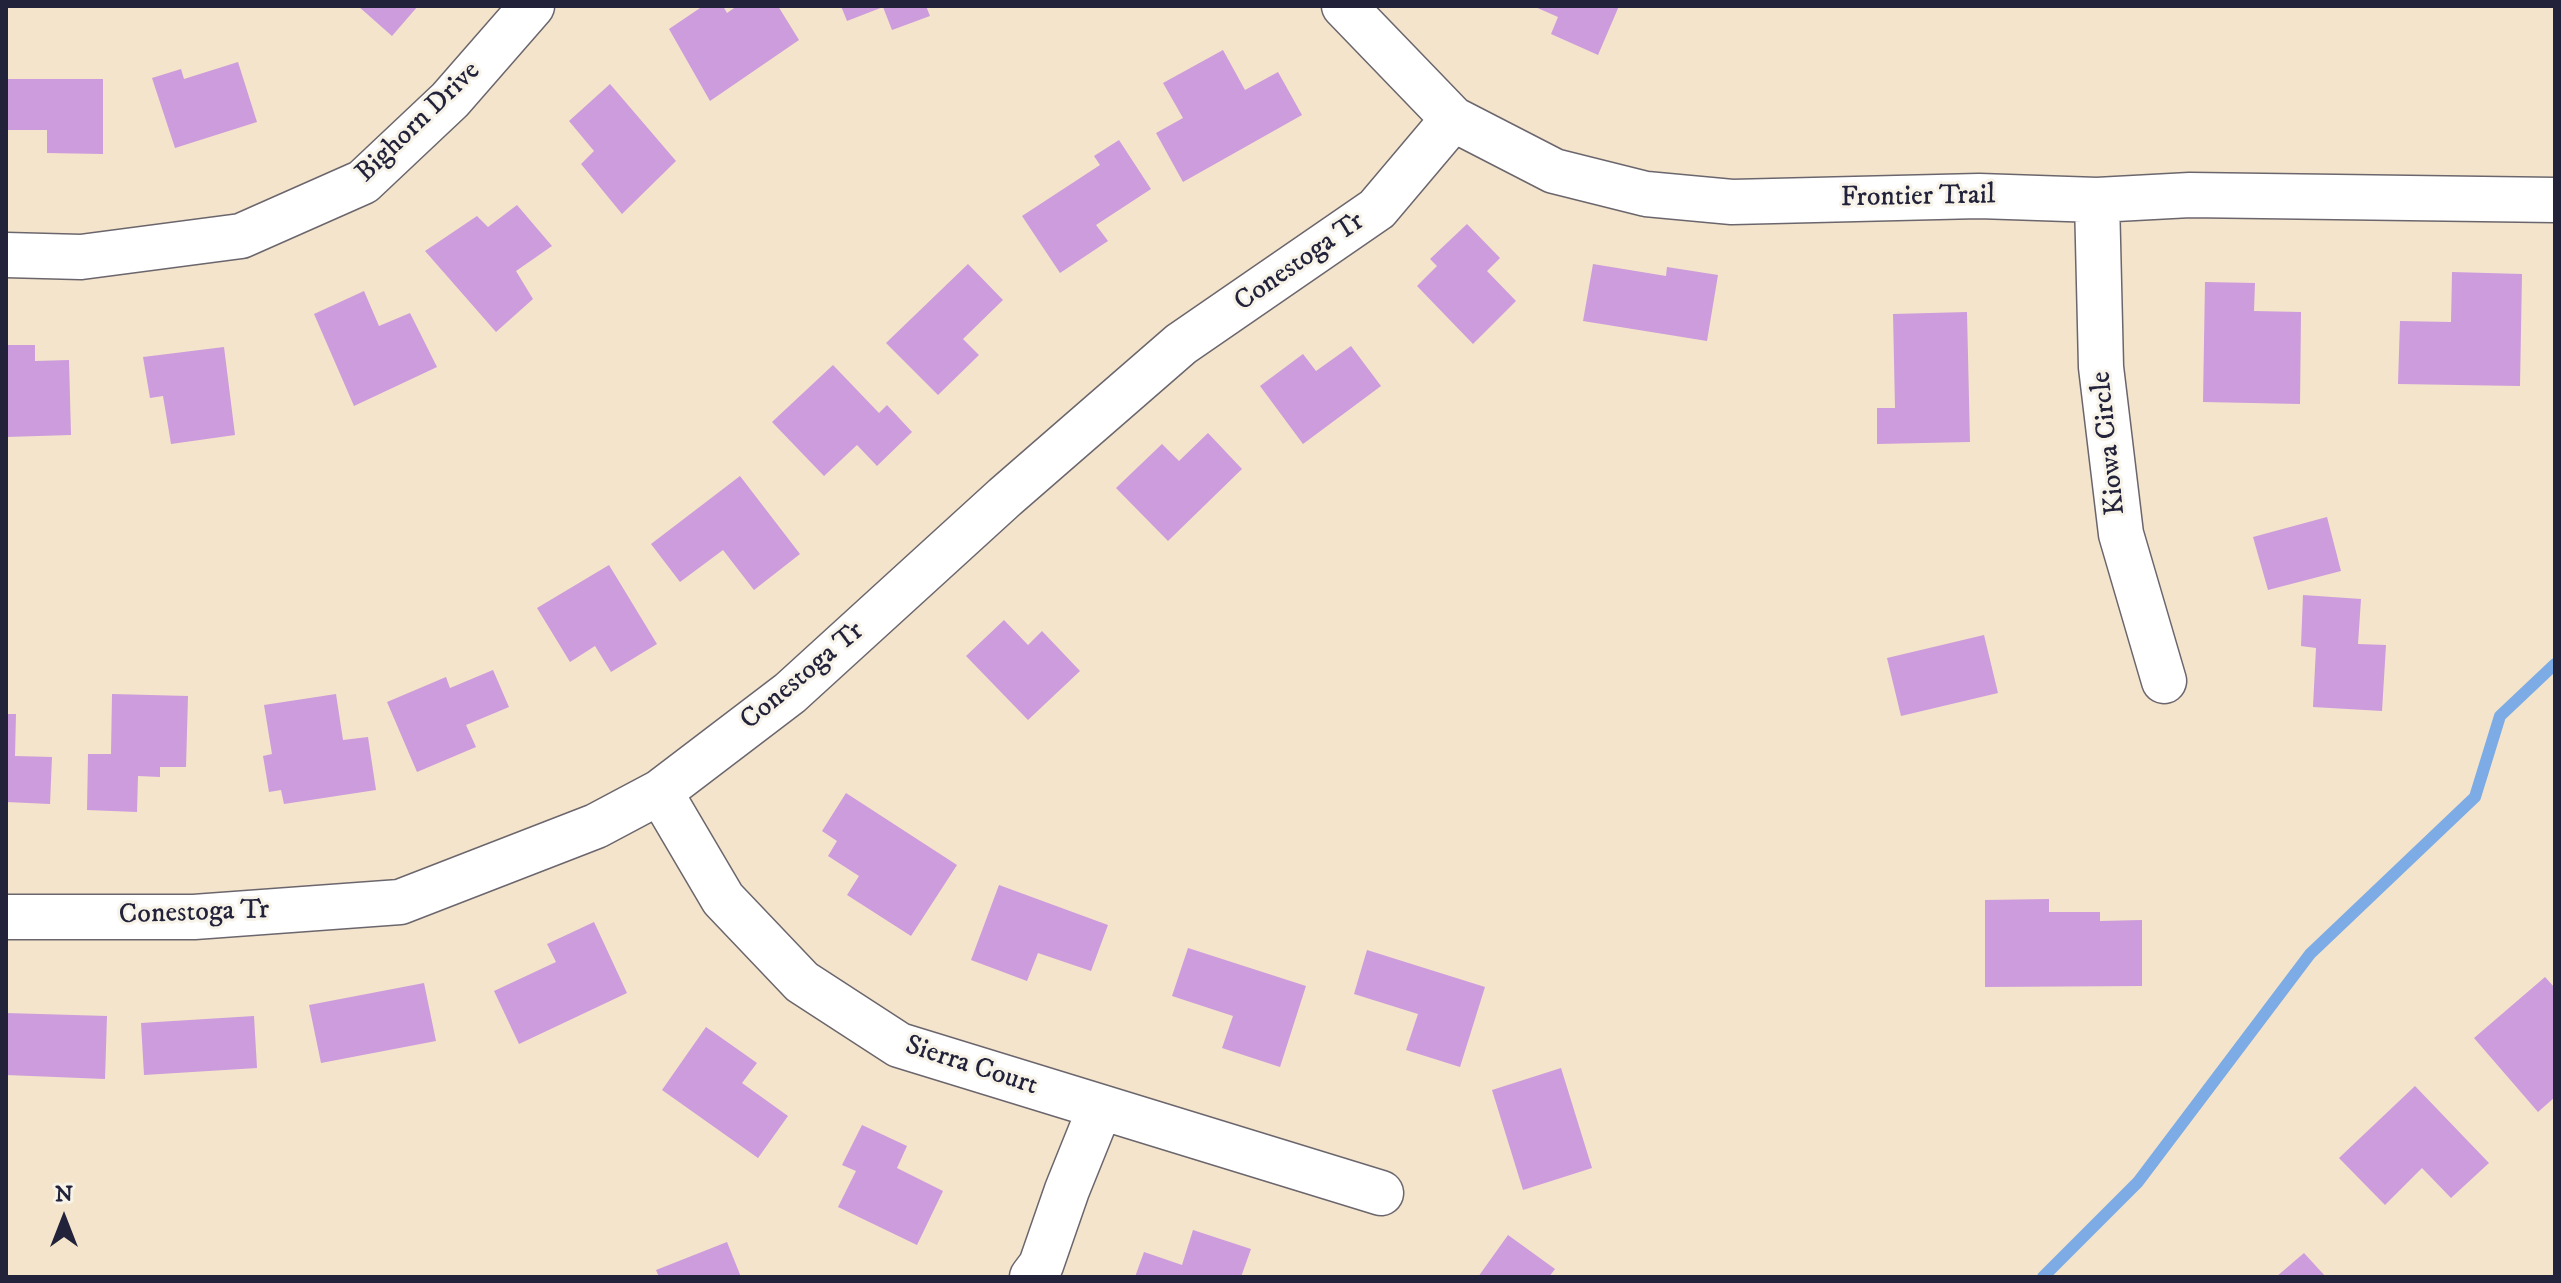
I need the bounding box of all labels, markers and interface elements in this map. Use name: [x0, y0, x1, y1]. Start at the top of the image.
street label: Bighorn Drive: [350, 55, 488, 191]
street label: Frontier Trail: [1840, 180, 1996, 216]
street label: Conestoga Tr: [1229, 206, 1371, 320]
street label: Kiowa Circle: [2086, 370, 2134, 516]
street label: Conestoga Tr: [735, 616, 871, 738]
street label: Conestoga Tr: [118, 895, 270, 933]
street label: Sierra Court: [900, 1030, 1042, 1104]
north arrow: [24, 1179, 104, 1259]
text: N: [55, 1181, 73, 1208]

